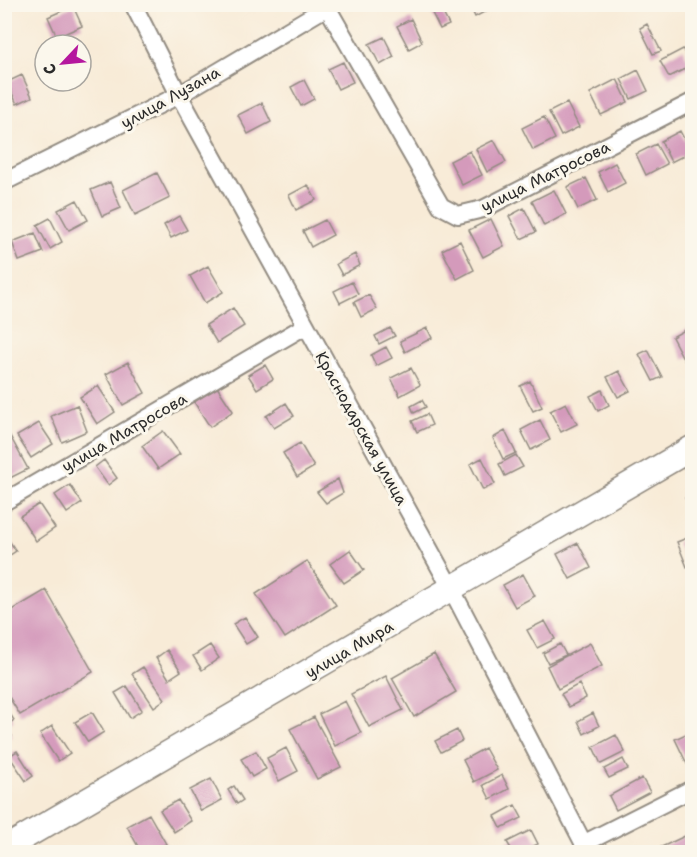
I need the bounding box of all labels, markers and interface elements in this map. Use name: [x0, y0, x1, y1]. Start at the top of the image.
north arrow: [33, 33, 93, 93]
text: С: [38, 60, 62, 78]
street label: улица Лузана: [117, 61, 224, 133]
street label: улица Матросова: [477, 136, 613, 217]
street label: Краснодарская улица: [311, 348, 413, 509]
street label: улица Матросова: [58, 388, 191, 477]
street label: улица Мира: [301, 616, 397, 683]

